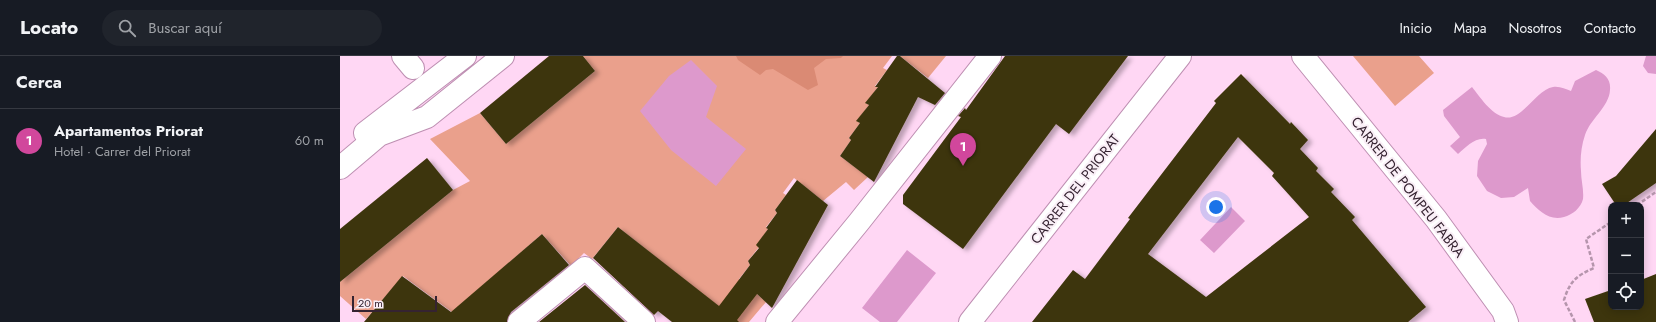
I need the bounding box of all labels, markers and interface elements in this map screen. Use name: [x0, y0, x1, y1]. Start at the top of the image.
search box: [102, 10, 382, 46]
text: Locato: [20, 14, 78, 41]
icon: search: [116, 17, 138, 39]
text: Buscar aquí: [148, 17, 222, 39]
text: Inicio: [1399, 18, 1432, 38]
text: Mapa: [1454, 18, 1487, 38]
text: Nosotros: [1509, 18, 1562, 38]
text: Contacto: [1584, 18, 1636, 38]
text: Cerca: [16, 70, 62, 94]
street label: CARRER DE POMPEU FABRA: [1347, 112, 1470, 262]
text: Apartamentos Priorat: [54, 120, 203, 142]
street label: CARRER DEL PRIORAT: [1026, 130, 1125, 248]
text: 1: [26, 131, 32, 150]
text: 60 m: [295, 131, 324, 150]
pin: 1: [950, 133, 976, 166]
text: Hotel · Carrer del Priorat: [54, 142, 190, 161]
your location: [1206, 197, 1226, 217]
map controls: [1608, 202, 1644, 310]
button: +: [1608, 202, 1644, 238]
button: −: [1608, 238, 1644, 274]
button: locate: [1608, 274, 1644, 310]
scale bar: [352, 294, 437, 313]
text: 20 m: [358, 295, 383, 311]

